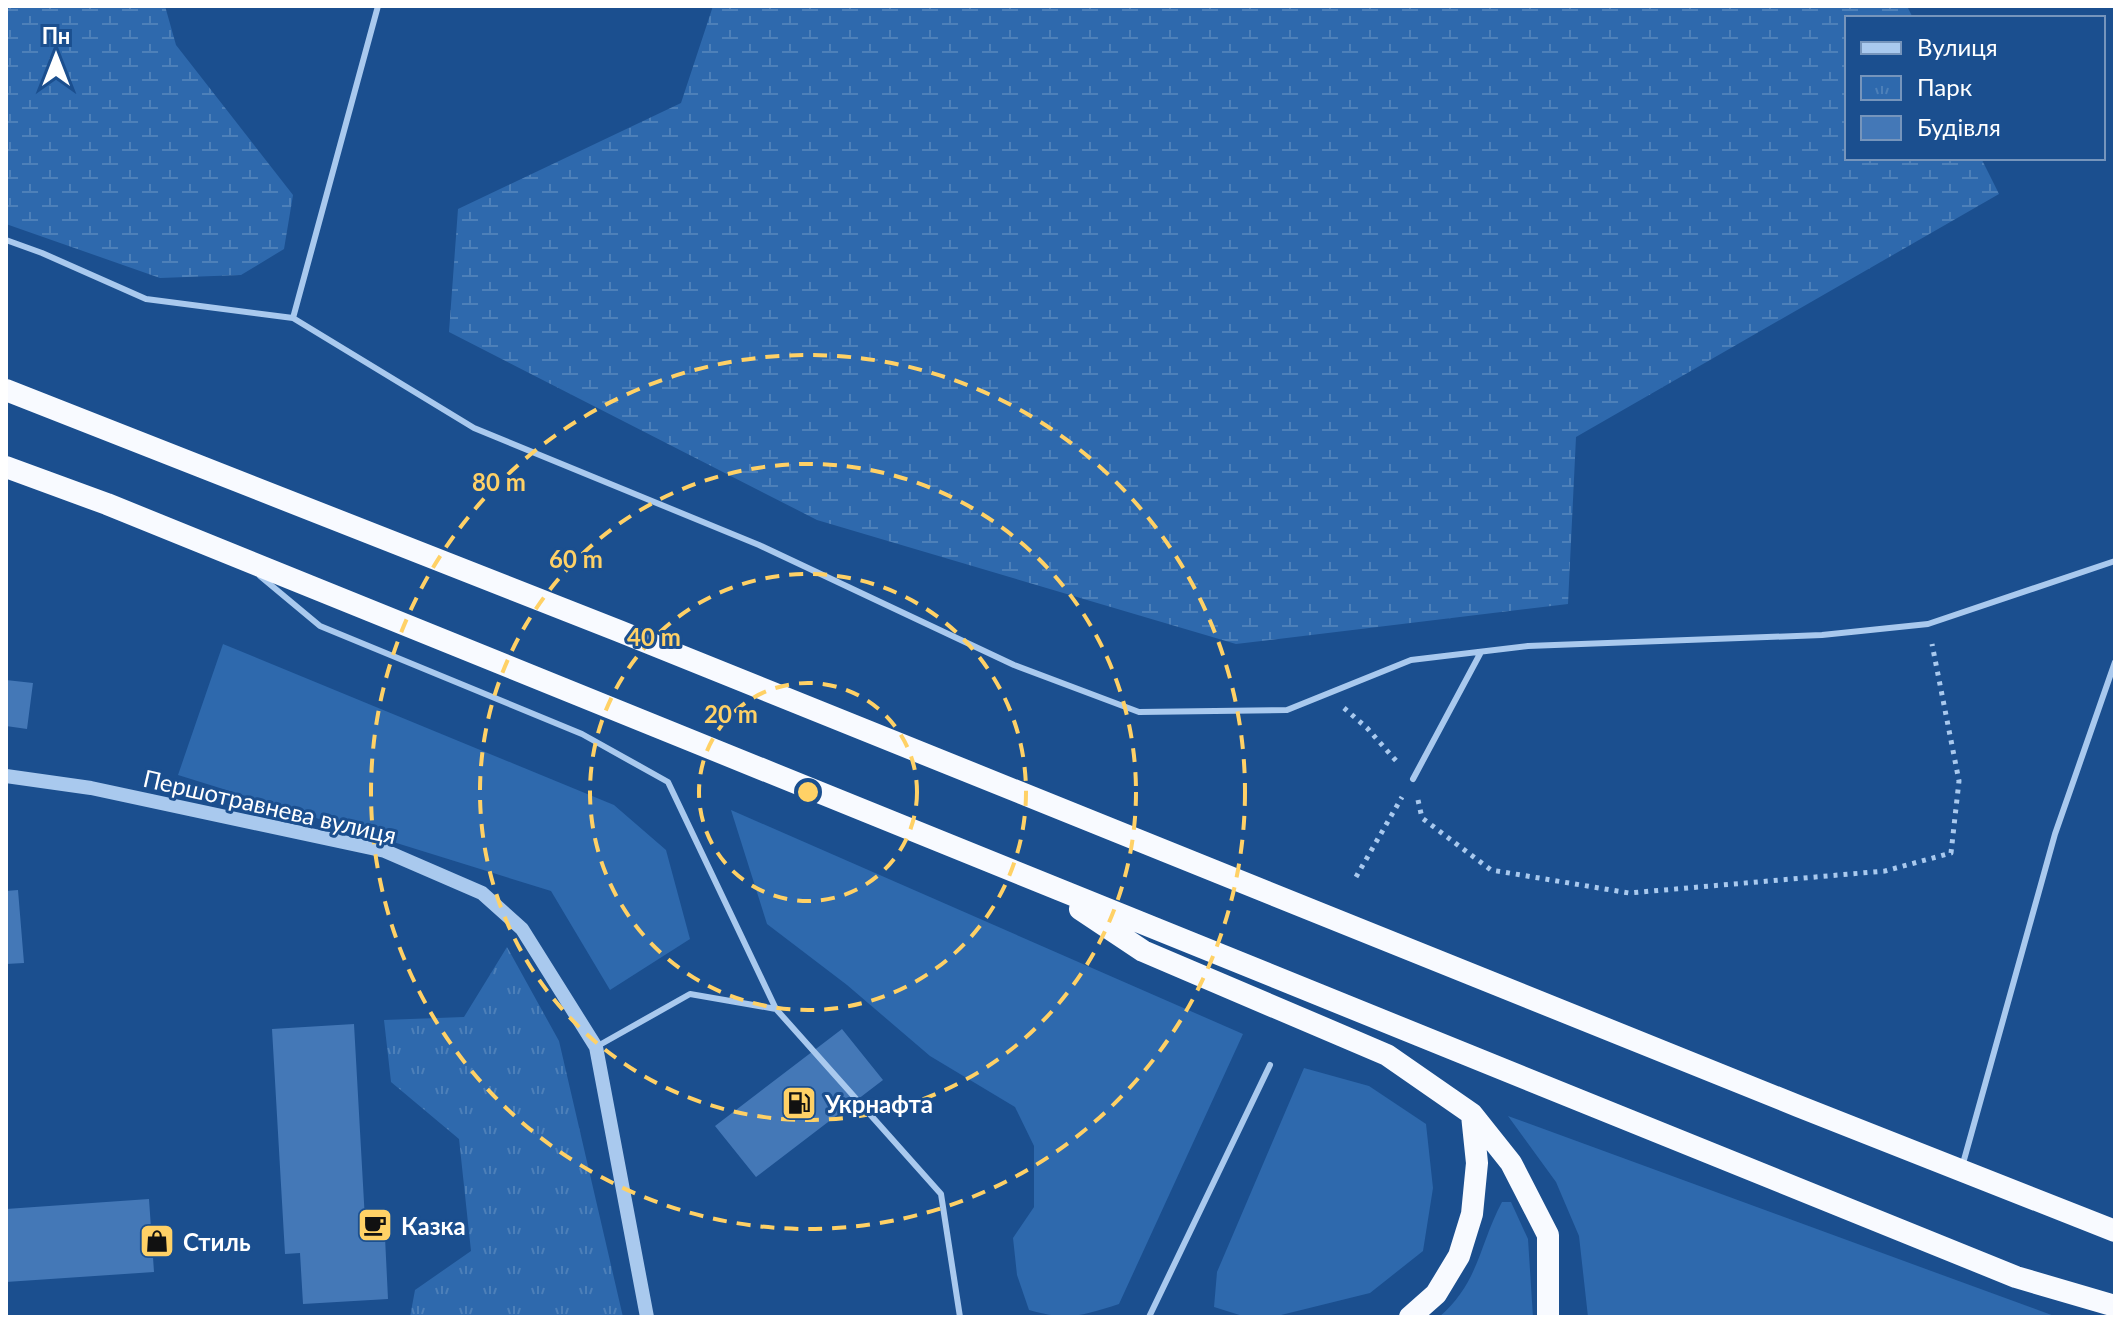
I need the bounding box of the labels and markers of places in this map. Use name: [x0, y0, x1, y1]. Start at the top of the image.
centre of rings: [794, 778, 822, 806]
fuel station icon: Укрнафта: [780, 1084, 818, 1122]
place label: Укрнафта: [824, 1089, 933, 1118]
cafe icon: Казка: [356, 1206, 394, 1244]
place label: Казка: [401, 1211, 466, 1240]
shop icon: Стиль: [138, 1222, 176, 1260]
place label: Стиль: [183, 1227, 251, 1256]

